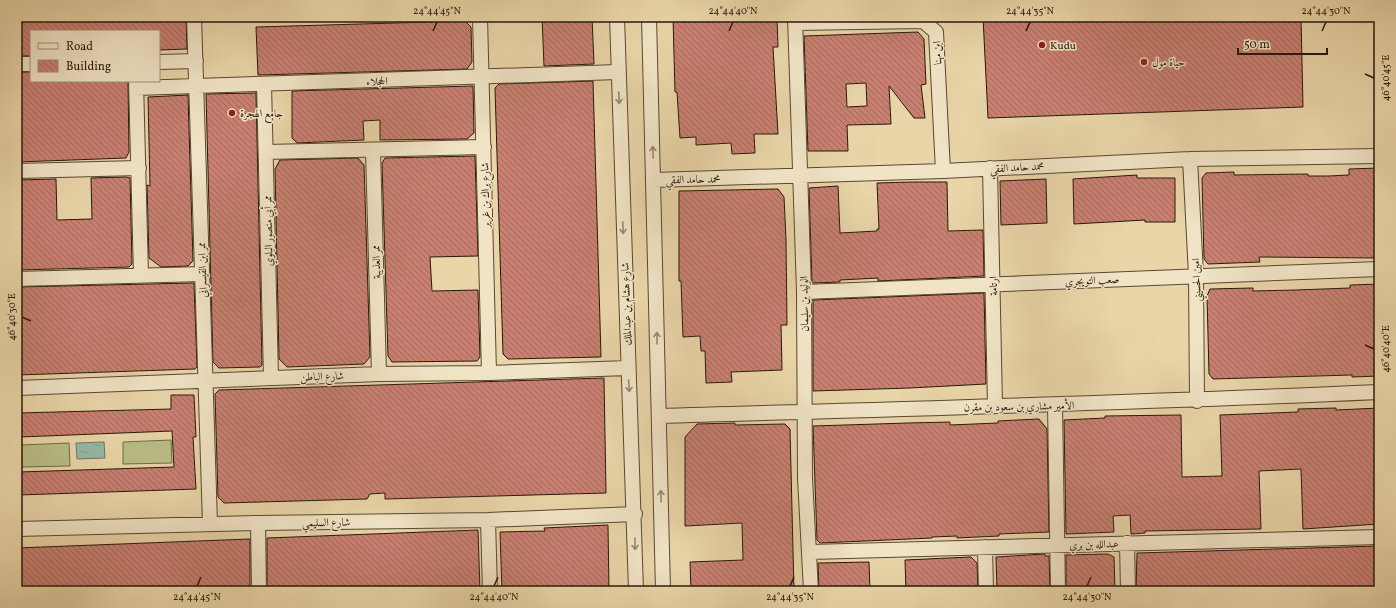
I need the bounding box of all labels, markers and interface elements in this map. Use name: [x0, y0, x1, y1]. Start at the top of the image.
text: 24°44'45"N: [413, 4, 461, 18]
text: 24°44'40"N: [709, 4, 758, 18]
text: 24°44'35"N: [1006, 4, 1055, 18]
text: 24°44'30"N: [1302, 4, 1351, 18]
legend: [30, 30, 160, 82]
scale bar: [1238, 30, 1327, 56]
text: 50 m: [1244, 37, 1270, 53]
text: Road: [66, 39, 93, 55]
place label: Kudu: [1050, 39, 1076, 54]
marker: Kudu: [1037, 40, 1047, 50]
street label: ابن مهنا: [930, 41, 947, 65]
text: 46°40'45"E: [1379, 55, 1393, 101]
place label: حياة مول: [1152, 56, 1185, 71]
marker: حياة مول: [1139, 57, 1149, 67]
text: Building: [66, 59, 111, 75]
street label: الحجلاء: [366, 75, 388, 90]
one-way arrow: [615, 91, 622, 104]
place label: جامع الهجرة: [240, 107, 283, 123]
marker: جامع الهجرة: [227, 108, 237, 118]
one-way arrow: [650, 146, 657, 159]
street label: محمد حامد الفقي: [989, 160, 1045, 179]
street label: شارع براك بن غرير: [478, 162, 496, 229]
street label: محمد حامد الفقي: [666, 173, 721, 190]
street label: ممر أبي منصور البلوي: [259, 195, 278, 267]
one-way arrow: [619, 221, 627, 234]
street label: ممر ابن القيسراني: [195, 242, 212, 298]
street label: ممر العذيبة: [369, 245, 386, 279]
street label: امين الحسيني: [1189, 258, 1208, 302]
street label: شارع هشام بن عبدالملك: [619, 262, 637, 346]
street label: صعب التويجري: [1064, 273, 1120, 290]
street label: الوليد بن سليمان: [798, 276, 813, 332]
street label: ارتامة: [987, 276, 1002, 296]
text: 46°40'30"E: [5, 293, 19, 341]
text: 46°40'40"E: [1379, 325, 1393, 373]
one-way arrow: [654, 332, 661, 345]
street label: شارع الباطن: [300, 369, 344, 387]
one-way arrow: [625, 379, 632, 392]
street label: الأمير مشاري بن سعود بن مقرن: [964, 397, 1074, 416]
one-way arrow: [657, 490, 665, 503]
street label: شارع السليمي: [302, 516, 350, 533]
one-way arrow: [631, 537, 639, 550]
street label: عبدالله بن بري: [1069, 537, 1119, 554]
text: 24°44'45"N: [173, 590, 221, 604]
text: 24°44'40"N: [470, 590, 519, 604]
text: 24°44'35"N: [766, 590, 815, 604]
text: 24°44'30"N: [1063, 590, 1112, 604]

